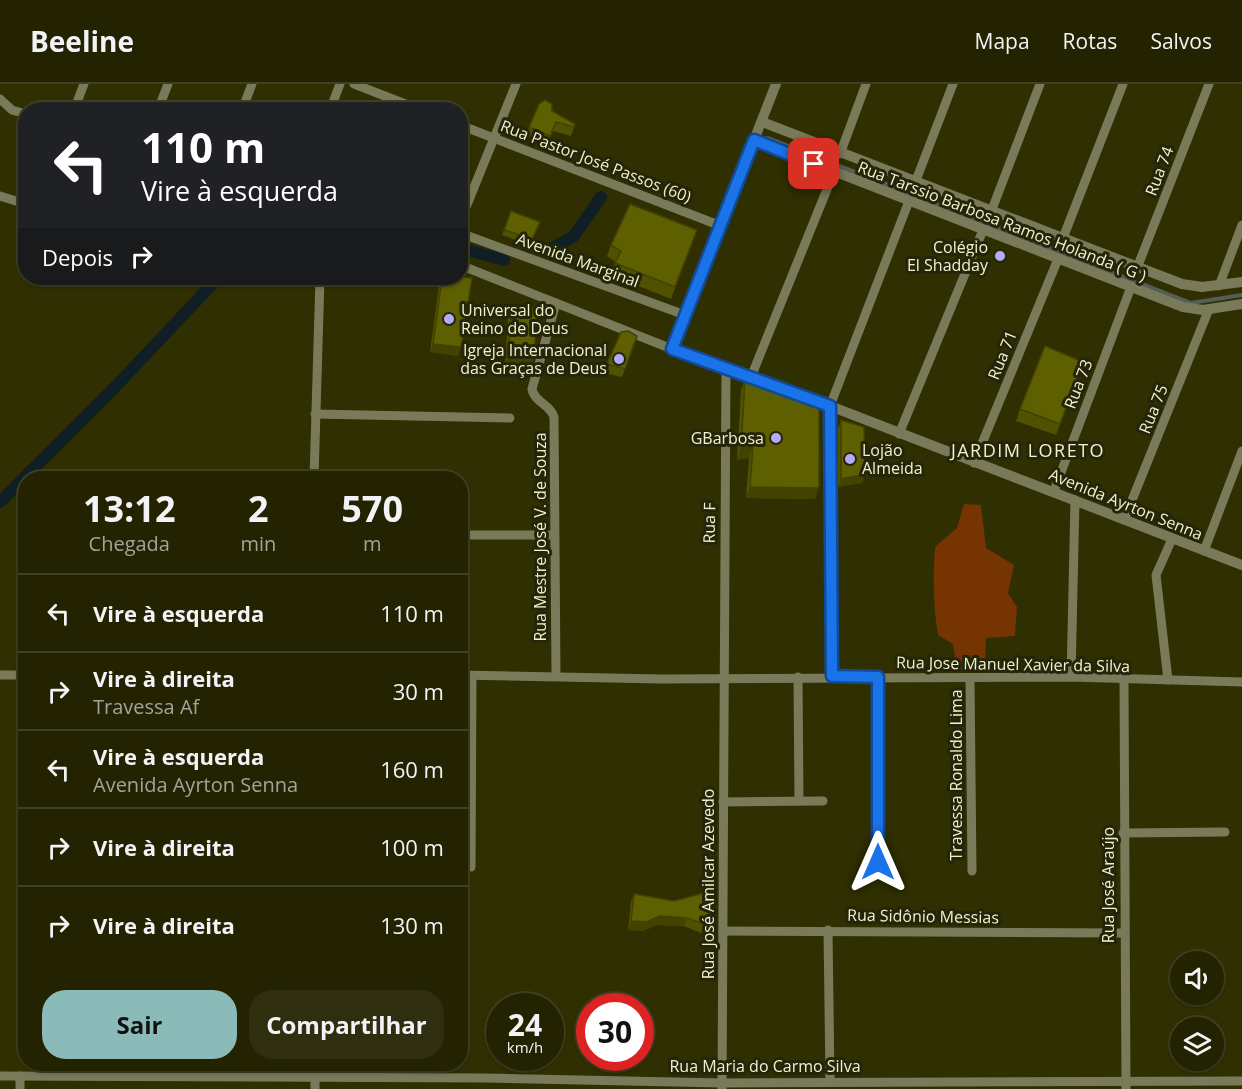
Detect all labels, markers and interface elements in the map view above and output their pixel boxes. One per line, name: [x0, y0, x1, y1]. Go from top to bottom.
text: Beeline: [30, 22, 134, 60]
text: Mapa: [975, 27, 1030, 55]
text: Rotas: [1063, 27, 1117, 55]
text: Salvos: [1150, 27, 1212, 55]
street label: Rua Pastor José Passos (60): [498, 114, 695, 208]
text: 110 m: [141, 118, 265, 175]
icon: left: [42, 126, 120, 204]
pin: [788, 138, 839, 189]
street label: Rua 74: [1140, 143, 1178, 199]
icon: arrive: [797, 147, 830, 180]
street label: Rua Tarssio Barbosa Ramos Holanda ( G ): [855, 156, 1150, 286]
text: Vire à esquerda: [141, 172, 338, 209]
street label: Avenida Marginal: [514, 228, 642, 292]
place label: Colégio El Shadday: [907, 236, 989, 276]
icon: right: [125, 240, 158, 273]
text: Depois: [42, 242, 113, 272]
marker: Colégio El Shadday: [993, 249, 1007, 263]
place label: Universal do Reino de Deus: [461, 299, 568, 339]
marker: Universal do Reino de Deus: [442, 312, 456, 326]
street label: Rua 71: [982, 327, 1022, 383]
place label: Igreja Internacional das Graças de Deus: [460, 339, 607, 379]
marker: Igreja Internacional das Graças de Deus: [612, 352, 626, 366]
street label: Rua 73: [1059, 356, 1097, 412]
street label: Rua 75: [1133, 381, 1173, 437]
place label: GBarbosa: [691, 427, 764, 449]
marker: GBarbosa: [769, 431, 783, 445]
street label: Rua Mestre José V. de Souza: [529, 432, 551, 642]
district label: JARDIM LORETO: [949, 438, 1105, 462]
place label: Lojão Almeida: [862, 439, 923, 479]
marker: Lojão Almeida: [843, 452, 857, 466]
street label: Avenida Ayrton Senna: [1046, 463, 1206, 545]
text: 13:12: [83, 484, 176, 533]
text: 2: [248, 484, 269, 533]
text: 570: [341, 484, 403, 533]
street label: Rua F: [698, 502, 720, 544]
text: Chegada: [89, 530, 170, 557]
text: min: [240, 530, 276, 557]
text: m: [363, 530, 381, 557]
icon: left: [42, 597, 75, 630]
text: Vire à esquerda: [93, 598, 264, 628]
text: 110 m: [380, 598, 444, 628]
street label: Rua Jose Manuel Xavier da Silva: [896, 651, 1130, 677]
text: Vire à direita: [93, 663, 235, 693]
icon: right: [42, 675, 75, 708]
text: 30 m: [393, 676, 444, 706]
street label: Travessa Ronaldo Lima: [945, 689, 967, 861]
text: Travessa Af: [93, 693, 199, 720]
text: Vire à esquerda: [93, 741, 264, 771]
icon: left: [42, 753, 75, 786]
text: 160 m: [380, 754, 444, 784]
text: Avenida Ayrton Senna: [93, 771, 298, 798]
street label: Rua José Amilcar Azevedo: [697, 789, 719, 979]
street label: Rua José Araújo: [1097, 827, 1119, 943]
position arrow: [846, 830, 910, 894]
icon: right: [42, 831, 75, 864]
text: Vire à direita: [93, 832, 235, 862]
text: 100 m: [380, 832, 444, 862]
street label: Rua Sidônio Messias: [847, 904, 999, 928]
icon: right: [42, 909, 75, 942]
text: Vire à direita: [93, 910, 235, 940]
text: 130 m: [380, 910, 444, 940]
map controls: [1170, 951, 1224, 1071]
button: sound: [1170, 951, 1224, 1005]
button: Sair: [42, 990, 237, 1059]
button: Compartilhar: [249, 990, 444, 1059]
speed limit sign: 30: [576, 993, 654, 1071]
text: 24: [508, 1004, 542, 1045]
button: layers: [1170, 1017, 1224, 1071]
text: km/h: [507, 1037, 543, 1057]
street label: Rua Maria do Carmo Silva: [669, 1055, 861, 1077]

